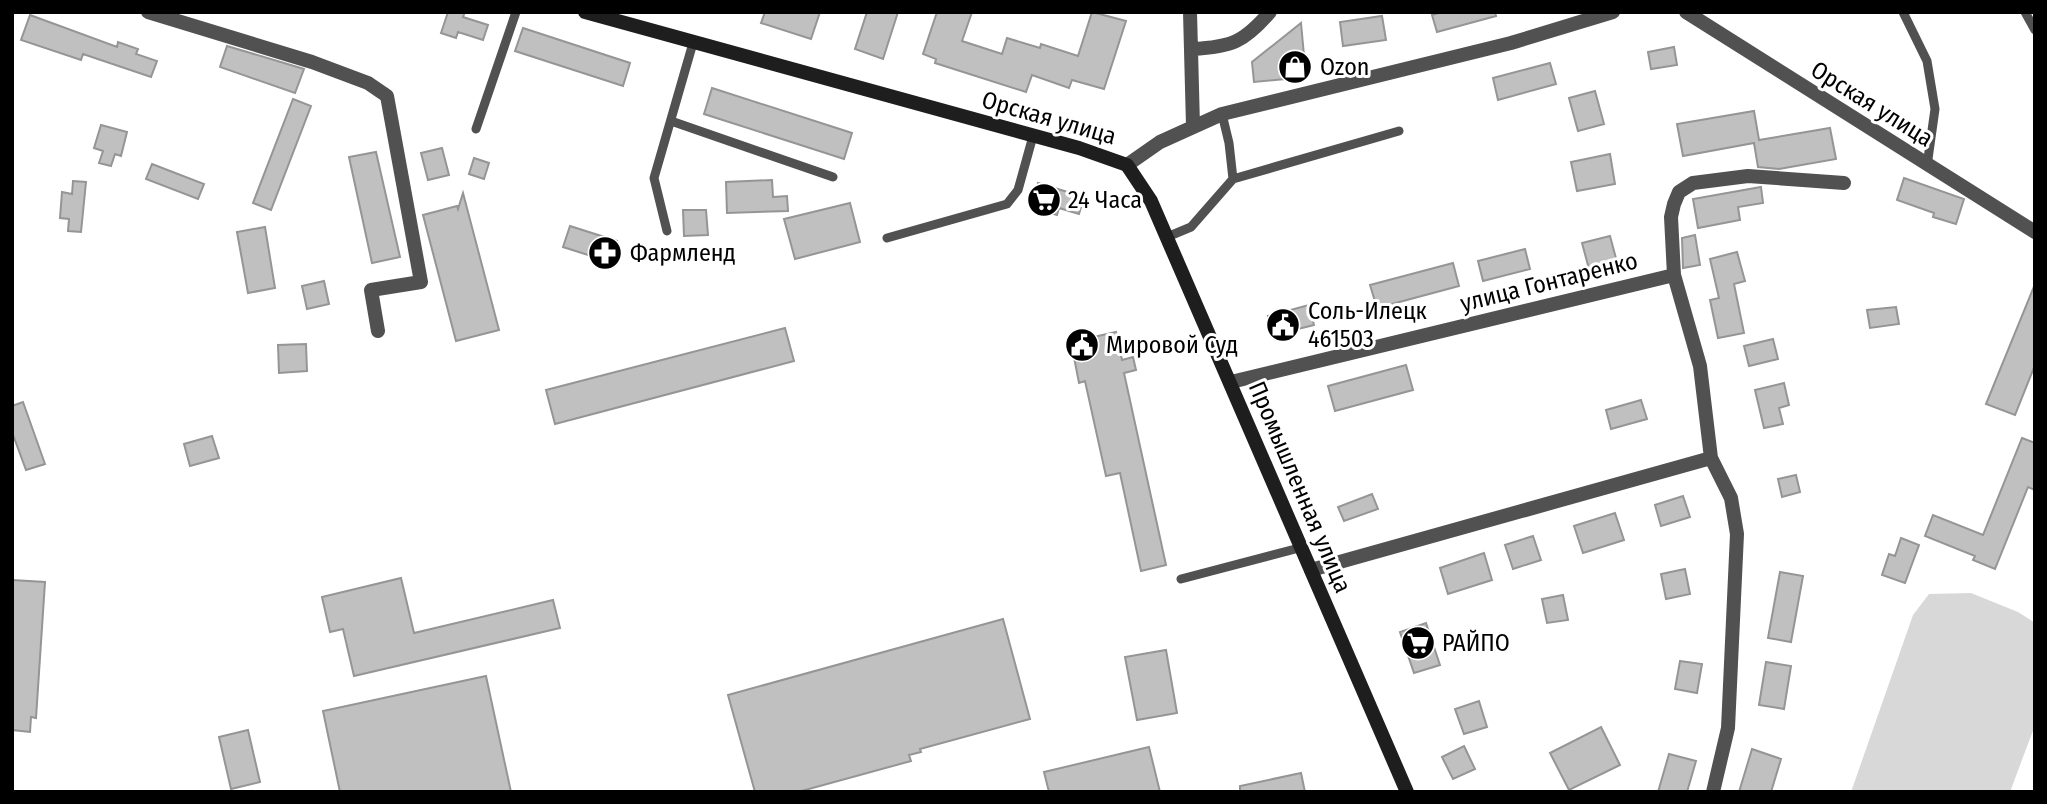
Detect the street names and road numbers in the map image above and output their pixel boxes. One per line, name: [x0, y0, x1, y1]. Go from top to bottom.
street label: Орская улица: [1806, 55, 1938, 153]
street label: Орская улица: [979, 85, 1119, 151]
street label: улица Гонтаренко: [1458, 246, 1640, 318]
street label: Промышленная улица: [1243, 377, 1357, 597]

